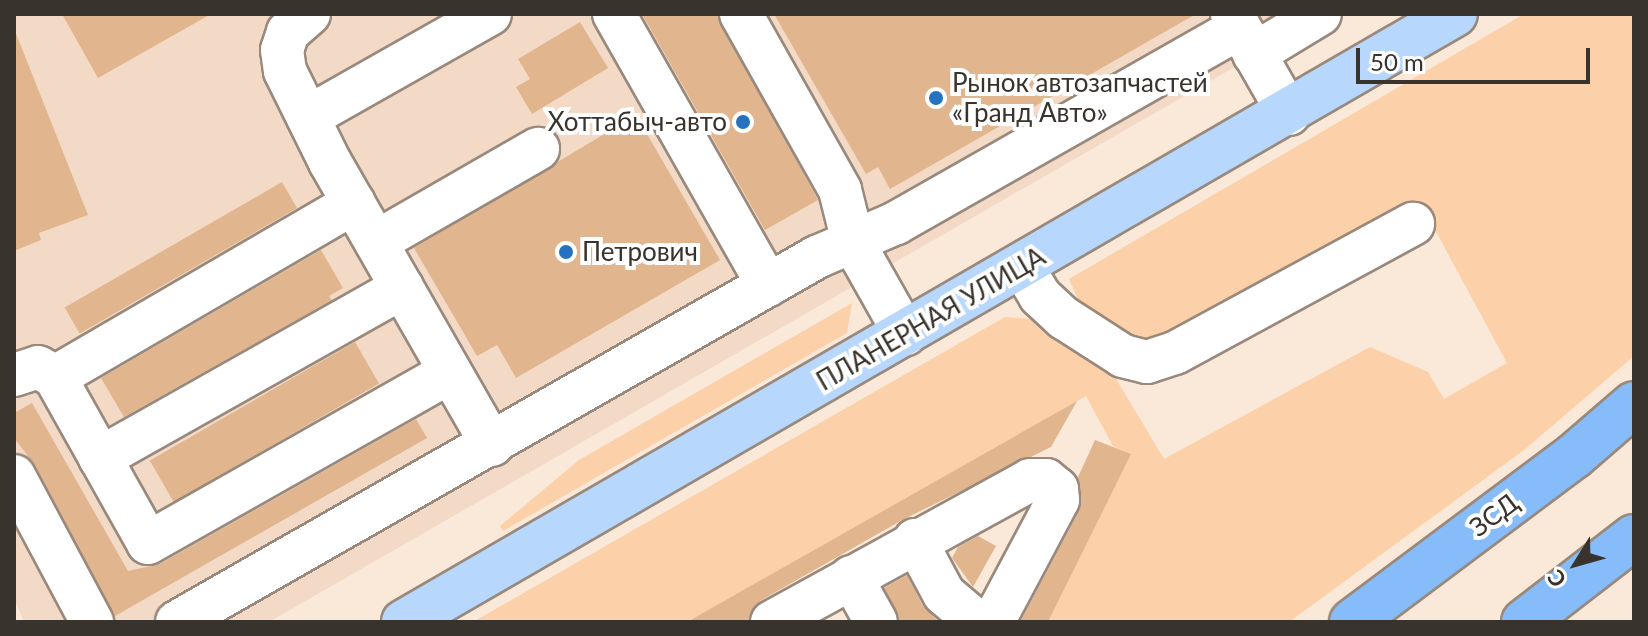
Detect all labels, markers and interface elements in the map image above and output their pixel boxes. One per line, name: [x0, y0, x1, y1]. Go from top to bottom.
scale bar: [1360, 32, 1594, 82]
text: 50 m: [1370, 47, 1424, 76]
place label: Рынок автозапчастей «Гранд Авто»: [952, 67, 1208, 128]
marker: Рынок автозапчастей «Гранд Авто»: [927, 89, 945, 107]
place label: Хоттабыч-авто: [548, 106, 727, 138]
marker: Хоттабыч-авто: [734, 113, 752, 131]
place label: Петрович: [582, 236, 698, 268]
street label: ПЛАНЕРНАЯ УЛИЦА: [811, 241, 1051, 397]
marker: Петрович: [557, 243, 575, 261]
street label: ЗСД: [1464, 487, 1524, 543]
north arrow: [1536, 524, 1616, 604]
text: С: [1541, 565, 1572, 593]

